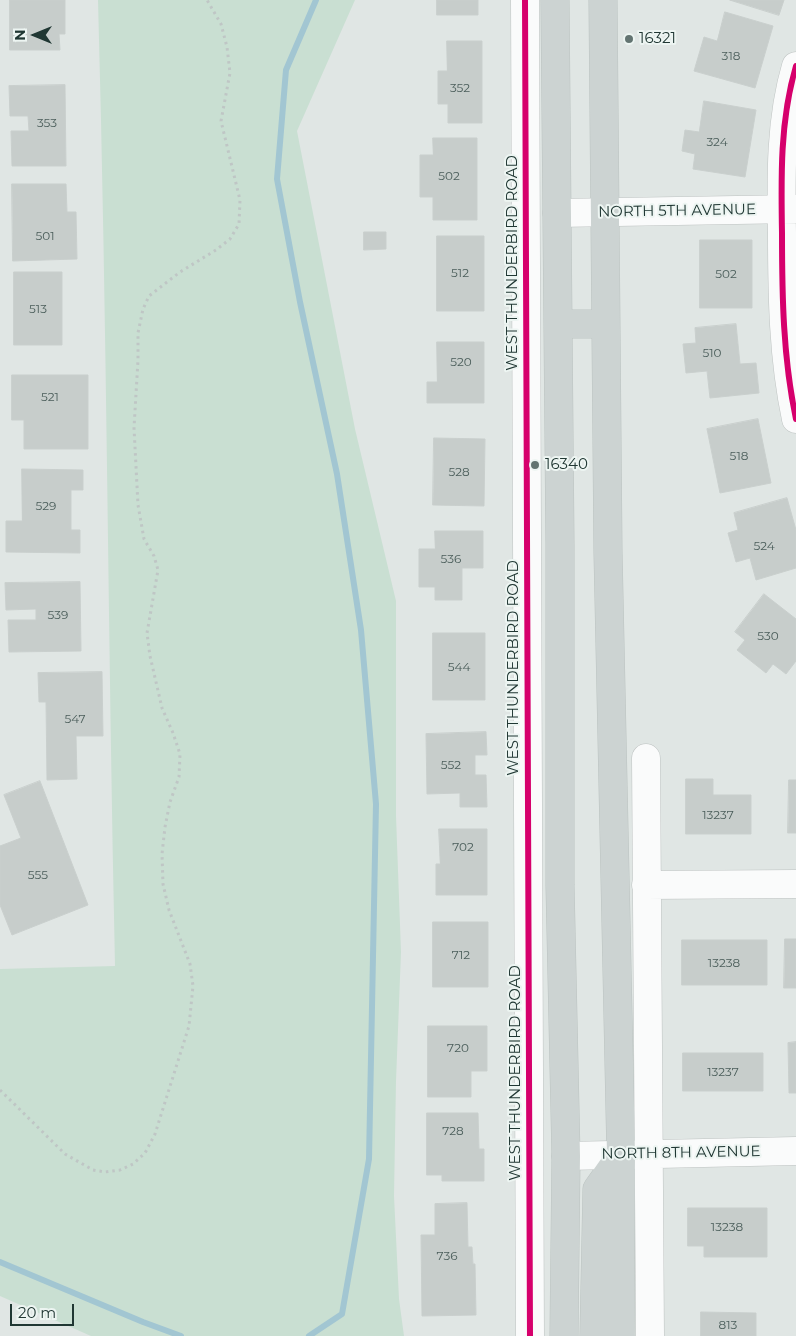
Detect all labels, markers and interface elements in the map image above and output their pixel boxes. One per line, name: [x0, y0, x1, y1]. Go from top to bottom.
north arrow: [10, 10, 60, 60]
text: N: [11, 29, 29, 41]
place label: 16321: [639, 30, 676, 48]
marker: 16321: [623, 33, 635, 45]
house number: 318: [722, 49, 740, 63]
house number: 352: [450, 81, 470, 95]
house number: 353: [37, 116, 57, 130]
house number: 324: [706, 135, 728, 149]
street label: WEST THUNDERBIRD ROAD: [504, 155, 522, 371]
house number: 502: [438, 169, 460, 183]
street label: NORTH 5TH AVENUE: [598, 201, 756, 221]
house number: 501: [35, 229, 55, 243]
house number: 512: [451, 266, 469, 280]
house number: 502: [715, 267, 737, 281]
house number: 513: [29, 302, 47, 316]
house number: 510: [702, 346, 722, 360]
house number: 520: [450, 355, 472, 369]
house number: 521: [41, 390, 59, 404]
house number: 518: [730, 449, 748, 463]
place label: 16340: [545, 456, 588, 474]
marker: 16340: [529, 459, 541, 471]
house number: 528: [448, 465, 470, 479]
house number: 529: [36, 499, 56, 513]
house number: 524: [753, 539, 775, 553]
house number: 536: [441, 552, 461, 566]
street label: WEST THUNDERBIRD ROAD: [505, 560, 523, 776]
house number: 539: [48, 608, 68, 622]
house number: 530: [757, 629, 779, 643]
house number: 544: [448, 660, 470, 674]
house number: 547: [64, 712, 86, 726]
house number: 552: [441, 758, 461, 772]
house number: 13237: [702, 808, 734, 822]
house number: 702: [452, 840, 474, 854]
house number: 555: [28, 868, 48, 882]
house number: 712: [452, 948, 470, 962]
house number: 13238: [708, 956, 740, 970]
street label: WEST THUNDERBIRD ROAD: [507, 965, 525, 1181]
house number: 720: [447, 1041, 469, 1055]
house number: 13237: [707, 1065, 739, 1079]
house number: 728: [442, 1124, 464, 1138]
street label: NORTH 8TH AVENUE: [601, 1143, 761, 1163]
house number: 13238: [711, 1220, 743, 1234]
house number: 736: [436, 1249, 458, 1263]
scale bar: [12, 1294, 76, 1326]
text: 20 m: [18, 1303, 56, 1322]
house number: 813: [719, 1318, 737, 1332]

